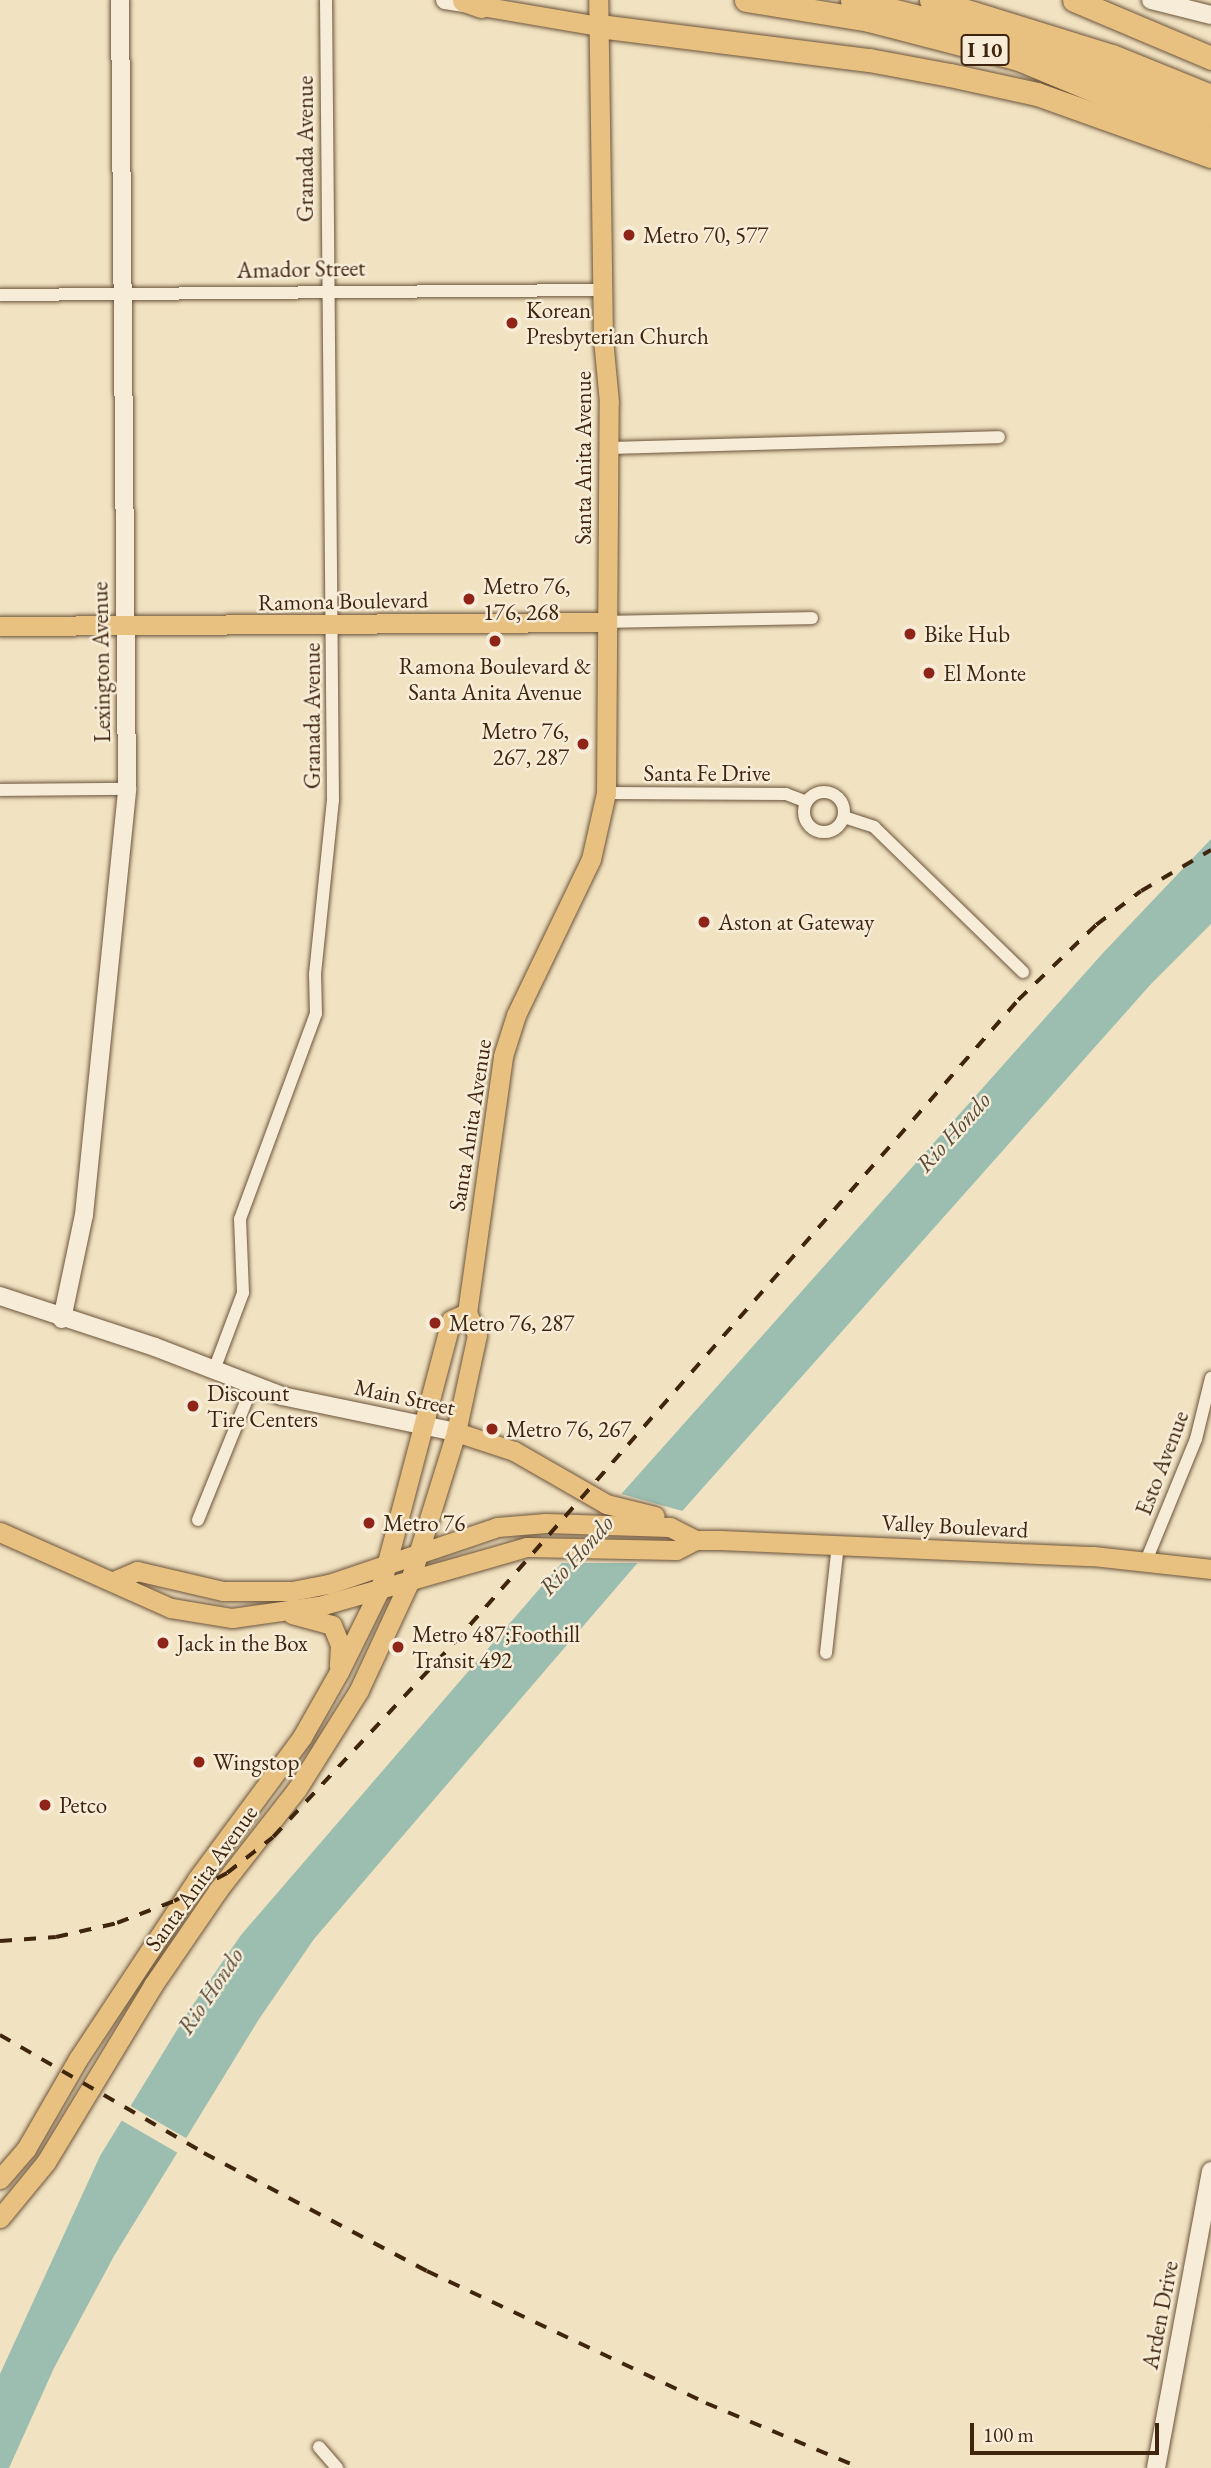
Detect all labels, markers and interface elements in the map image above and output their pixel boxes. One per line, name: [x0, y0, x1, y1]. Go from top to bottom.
road number: I 10: [960, 32, 1010, 68]
street label: Granada Avenue: [291, 76, 319, 222]
place label: Metro 70, 577: [643, 221, 768, 249]
marker: Metro 70, 577: [621, 227, 637, 243]
street label: Amador Street: [236, 254, 366, 284]
place label: Korean Presbyterian Church: [526, 296, 709, 350]
marker: Korean Presbyterian Church: [504, 315, 520, 331]
street label: Santa Anita Avenue: [569, 371, 597, 545]
place label: Metro 76, 176, 268: [483, 572, 570, 626]
street label: Lexington Avenue: [86, 581, 116, 743]
street label: Ramona Boulevard: [258, 586, 428, 616]
marker: Metro 76, 176, 268: [461, 591, 477, 607]
place label: Bike Hub: [924, 620, 1010, 648]
marker: Bike Hub: [902, 626, 918, 642]
marker: Ramona Boulevard & Santa Anita Avenue: [487, 633, 503, 649]
street label: Granada Avenue: [298, 643, 326, 789]
place label: Ramona Boulevard & Santa Anita Avenue: [399, 652, 591, 706]
place label: El Monte: [943, 659, 1026, 687]
marker: El Monte: [921, 665, 937, 681]
place label: Metro 76, 267, 287: [482, 717, 569, 771]
marker: Metro 76, 267, 287: [575, 736, 591, 752]
street label: Santa Fe Drive: [644, 759, 770, 787]
place label: Aston at Gateway: [718, 908, 874, 936]
marker: Aston at Gateway: [696, 914, 712, 930]
street label: Santa Anita Avenue: [443, 1037, 497, 1213]
water label: Rio Hondo: [909, 1086, 997, 1178]
place label: Metro 76, 287: [449, 1309, 574, 1337]
marker: Metro 76, 287: [427, 1315, 443, 1331]
street label: Main Street: [352, 1373, 458, 1421]
place label: Discount Tire Centers: [207, 1379, 318, 1433]
marker: Discount Tire Centers: [185, 1398, 201, 1414]
street label: Esto Avenue: [1129, 1407, 1195, 1519]
place label: Metro 76, 267: [506, 1415, 631, 1443]
marker: Metro 76, 267: [484, 1421, 500, 1437]
street label: Valley Boulevard: [881, 1508, 1029, 1544]
place label: Metro 76: [383, 1509, 465, 1537]
water label: Rio Hondo: [532, 1509, 620, 1601]
marker: Metro 76: [361, 1515, 377, 1531]
place label: Metro 487;Foothill Transit 492: [412, 1620, 580, 1674]
place label: Jack in the Box: [177, 1629, 308, 1657]
marker: Jack in the Box: [155, 1635, 171, 1651]
marker: Metro 487;Foothill Transit 492: [390, 1639, 406, 1655]
place label: Wingstop: [213, 1748, 299, 1776]
marker: Wingstop: [191, 1754, 207, 1770]
place label: Petco: [59, 1791, 107, 1819]
marker: Petco: [37, 1797, 53, 1813]
street label: Santa Anita Avenue: [139, 1800, 263, 1956]
water label: Rio Hondo: [171, 1942, 249, 2040]
street label: Arden Drive: [1136, 2258, 1184, 2372]
scale bar: [973, 2408, 1162, 2452]
text: 100 m: [983, 2421, 1034, 2448]

